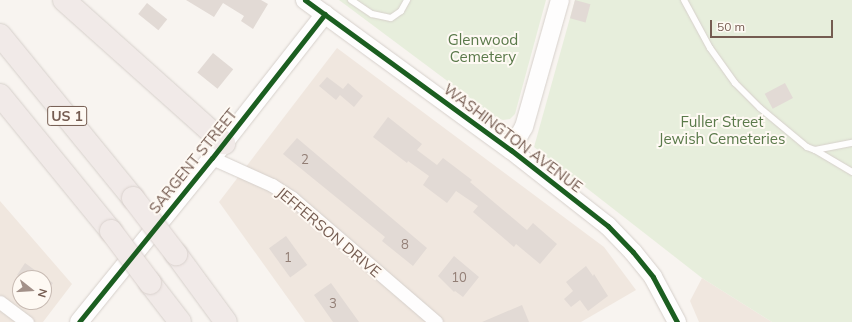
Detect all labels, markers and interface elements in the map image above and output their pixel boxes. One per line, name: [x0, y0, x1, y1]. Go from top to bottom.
scale bar: [712, 12, 835, 38]
text: 50 m: [717, 19, 745, 34]
park label: Glenwood Cemetery: [448, 30, 518, 65]
street label: WASHINGTON AVENUE: [440, 80, 586, 196]
road number: US 1: [47, 104, 87, 128]
street label: SARGENT STREET: [145, 105, 241, 217]
park label: Fuller Street Jewish Cemeteries: [659, 112, 785, 147]
house number: 2: [301, 151, 309, 167]
street label: JEFFERSON DRIVE: [273, 183, 385, 281]
house number: 8: [401, 236, 409, 252]
house number: 1: [284, 249, 292, 265]
house number: 10: [451, 269, 467, 285]
north arrow: [12, 270, 52, 310]
text: N: [35, 287, 50, 299]
house number: 3: [329, 295, 337, 311]

